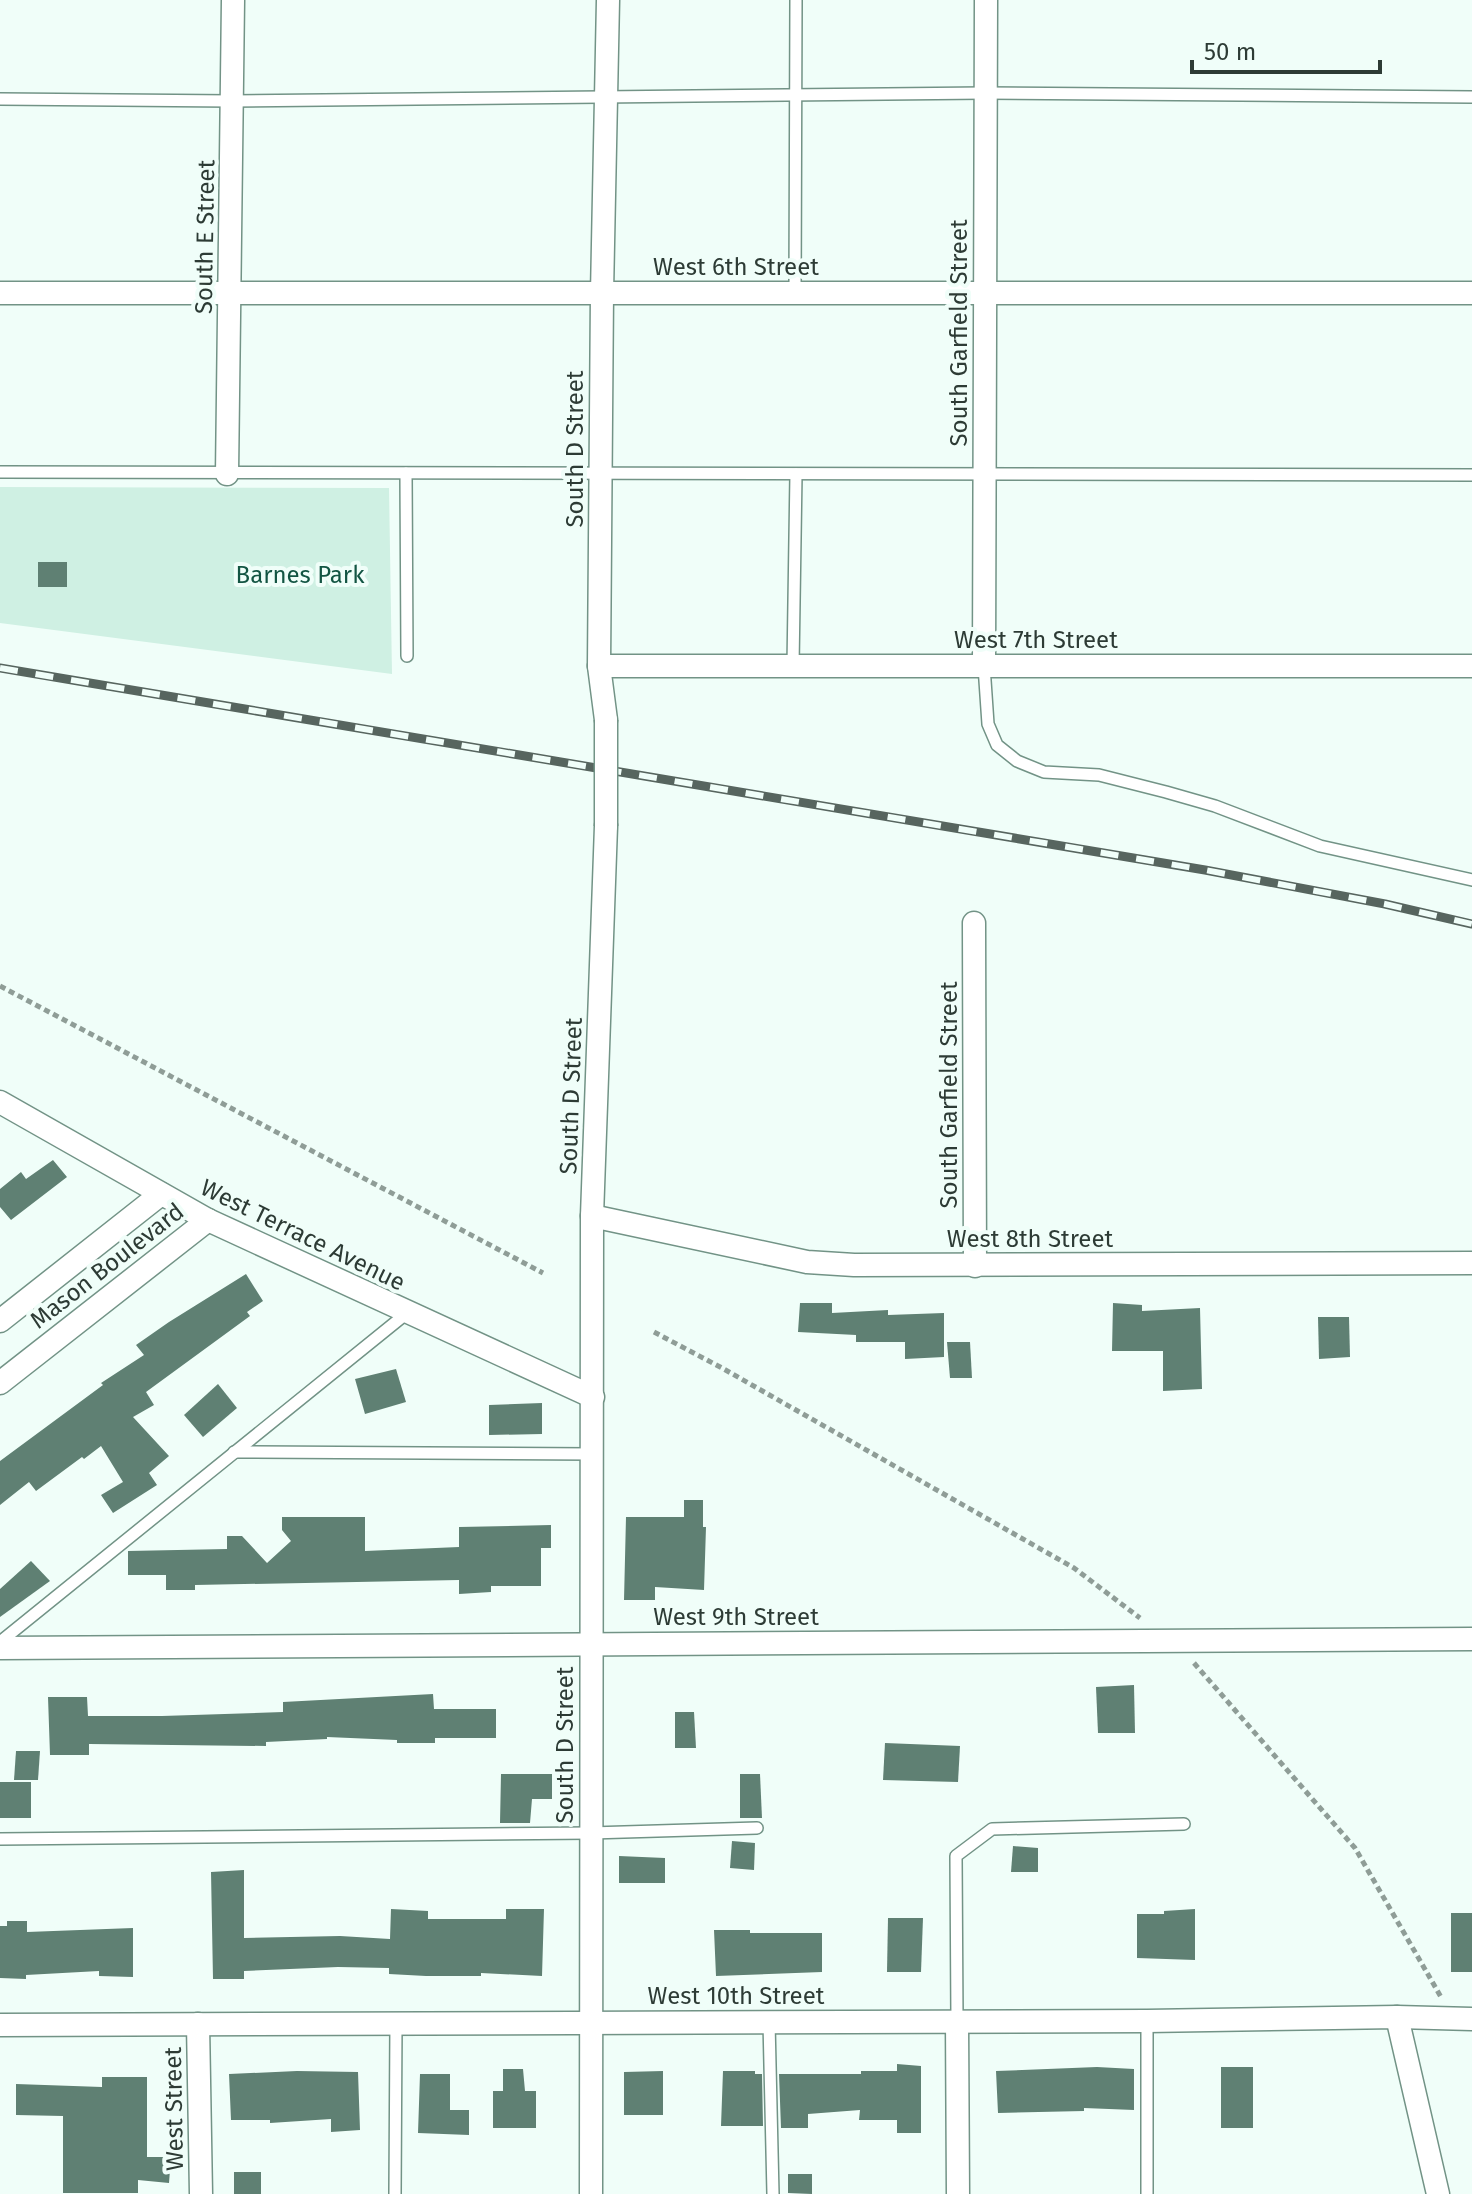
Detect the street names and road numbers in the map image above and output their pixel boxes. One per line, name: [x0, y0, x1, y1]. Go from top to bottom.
street label: South E Street: [190, 159, 220, 314]
street label: South Garfield Street: [945, 219, 973, 447]
street label: West 6th Street: [653, 253, 819, 281]
street label: South D Street: [561, 370, 589, 528]
street label: West 7th Street: [954, 626, 1118, 654]
street label: South Garfield Street: [935, 981, 963, 1209]
street label: South D Street: [554, 1017, 588, 1175]
street label: West Terrace Avenue: [196, 1173, 410, 1297]
street label: Mason Boulevard: [25, 1197, 189, 1335]
street label: West 8th Street: [947, 1225, 1113, 1253]
street label: West 9th Street: [653, 1603, 819, 1631]
street label: South D Street: [551, 1666, 579, 1824]
street label: West 10th Street: [648, 1982, 825, 2010]
street label: West Street: [159, 2046, 189, 2171]

